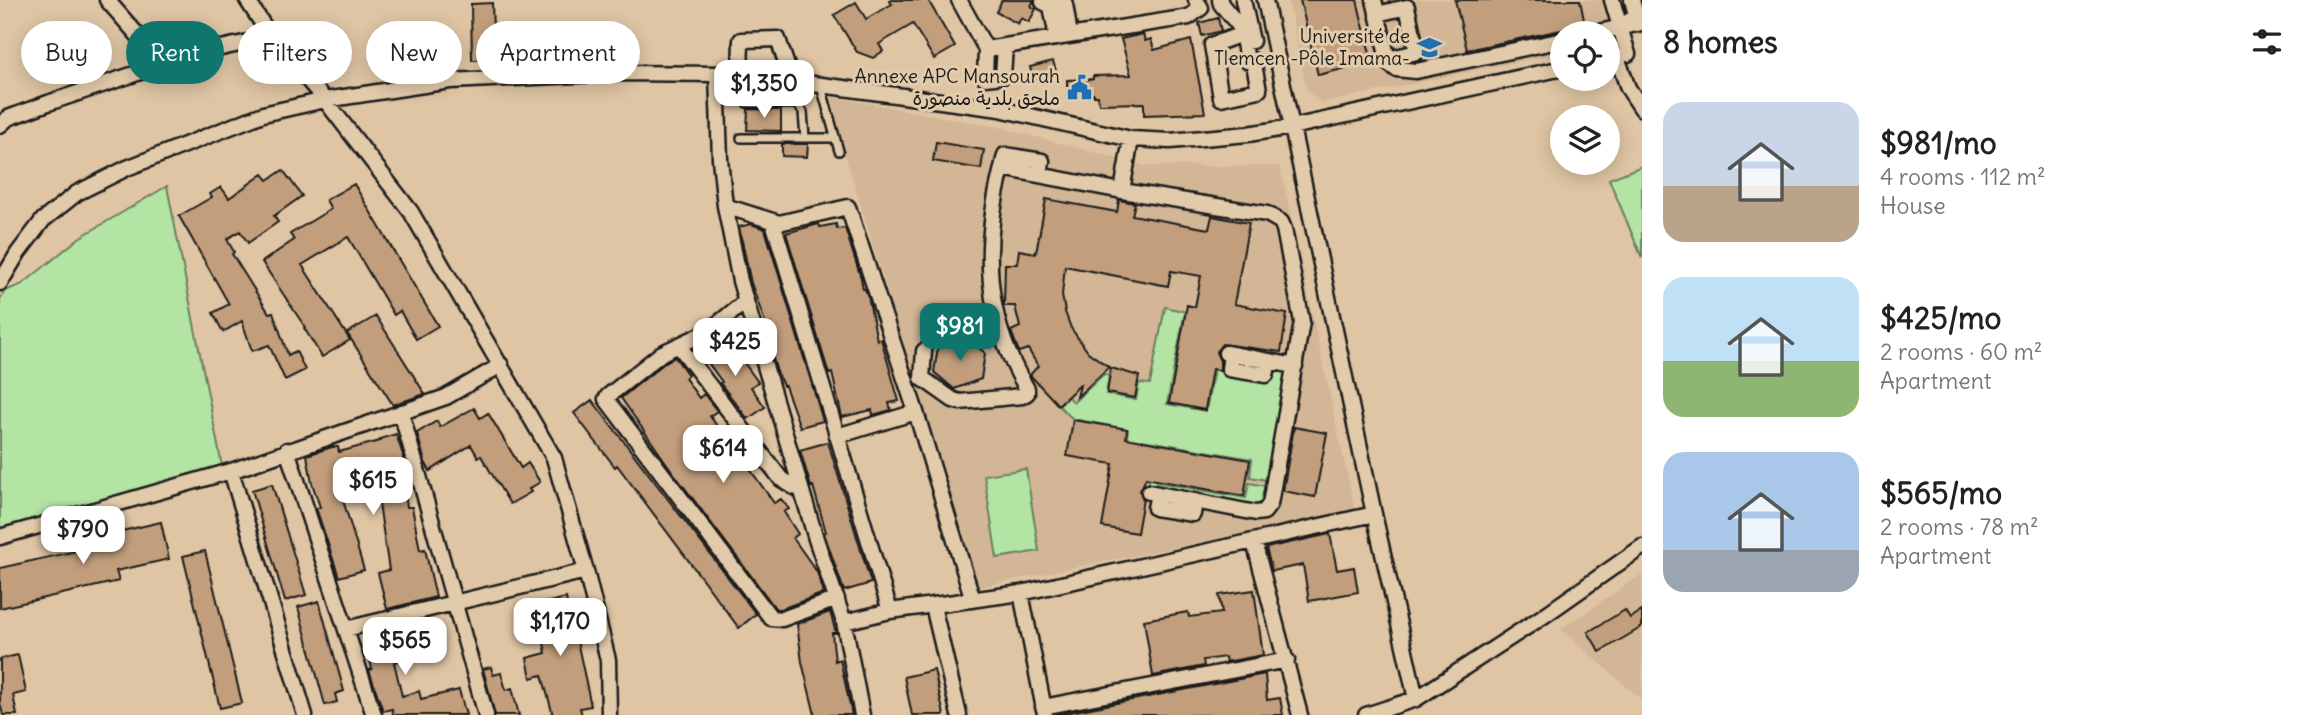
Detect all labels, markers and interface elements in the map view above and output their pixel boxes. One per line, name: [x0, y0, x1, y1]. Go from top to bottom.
chip: Buy: [21, 21, 112, 84]
chip: Rent: [126, 21, 224, 84]
chip: Filters: [238, 21, 352, 84]
chip: New: [366, 21, 462, 84]
chip: Apartment: [476, 21, 640, 84]
map controls: [1550, 21, 1620, 175]
button: locate: [1550, 21, 1620, 91]
text: 8 homes: [1663, 23, 1778, 61]
icon: filters: [2248, 23, 2286, 61]
place label: Université de Tlemcen -Pôle Imama-: [1214, 24, 1410, 70]
school or university icon: Université de Tlemcen -Pôle Imama-: [1416, 33, 1444, 61]
pin: $1,350: [707, 60, 821, 120]
place label: Annexe APC Mansourah ملحق بلدية منصورة: [854, 64, 1060, 110]
text: $1,350: [730, 68, 798, 97]
public building icon: Annexe APC Mansourah ملحق بلدية منصورة: [1066, 73, 1094, 101]
button: layers: [1550, 105, 1620, 175]
text: $981/mo: [1880, 124, 1997, 162]
icon: home: [1719, 130, 1803, 214]
text: 4 rooms · 112 m²: [1880, 162, 2046, 191]
text: House: [1880, 191, 1946, 220]
text: $425/mo: [1880, 299, 2001, 337]
pin: $981: [919, 304, 1001, 363]
icon: home: [1719, 305, 1803, 389]
text: $981: [936, 311, 984, 340]
pin: $425: [694, 318, 776, 378]
text: $425: [709, 326, 761, 355]
text: 2 rooms · 60 m²: [1880, 337, 2042, 366]
text: Apartment: [1880, 366, 1992, 395]
pin: $614: [682, 426, 764, 485]
text: $614: [699, 433, 747, 462]
pin: $615: [332, 458, 414, 517]
text: $615: [349, 465, 397, 494]
text: $565/mo: [1880, 474, 2002, 512]
icon: home: [1719, 480, 1803, 564]
pin: $790: [42, 506, 124, 566]
text: 2 rooms · 78 m²: [1880, 512, 2039, 541]
text: $790: [57, 514, 109, 543]
text: Apartment: [1880, 541, 1992, 570]
pin: $1,170: [503, 598, 617, 658]
text: $1,170: [530, 606, 590, 635]
pin: $565: [364, 618, 446, 677]
text: $565: [379, 625, 431, 654]

